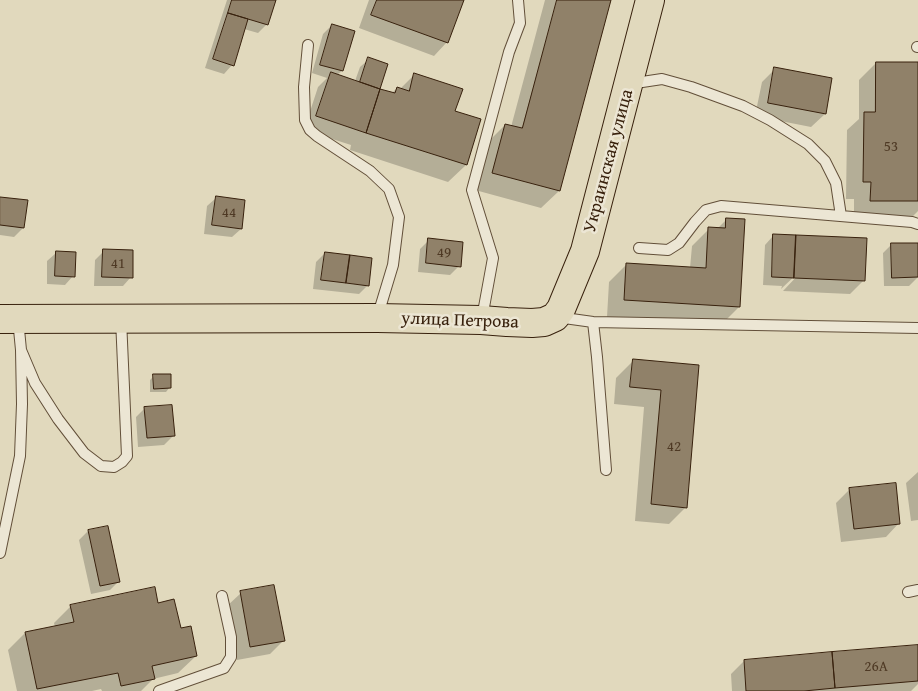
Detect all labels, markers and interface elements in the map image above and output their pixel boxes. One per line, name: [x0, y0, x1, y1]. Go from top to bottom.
street label: Украинская улица: [579, 87, 639, 235]
house number: 53: [884, 138, 898, 156]
house number: 44: [222, 204, 236, 222]
house number: 49: [437, 244, 451, 262]
house number: 41: [111, 255, 125, 273]
street label: улица Петрова: [401, 308, 519, 334]
house number: 42: [667, 438, 681, 456]
house number: 26А: [864, 658, 888, 676]

